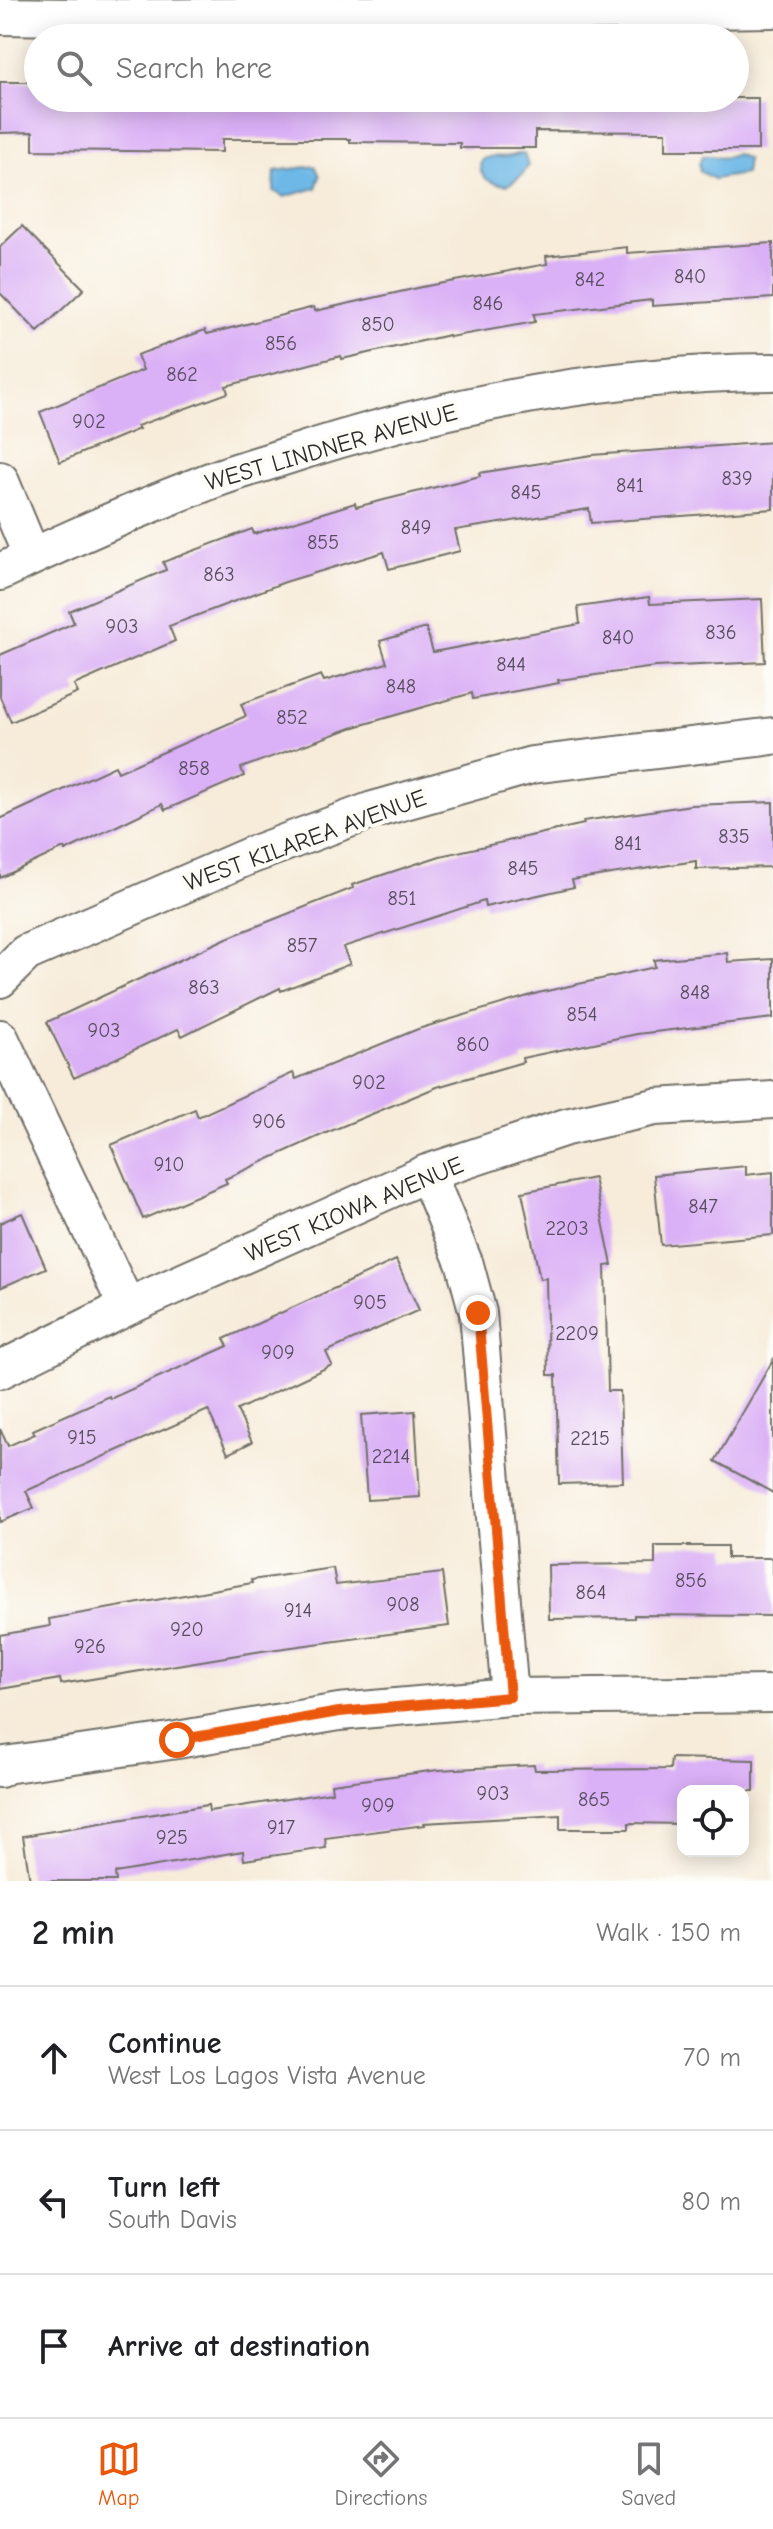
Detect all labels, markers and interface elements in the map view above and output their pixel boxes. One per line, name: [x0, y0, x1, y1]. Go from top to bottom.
search box: [24, 24, 749, 112]
icon: search: [52, 46, 96, 90]
text: Search here: [116, 51, 272, 86]
house number: 840: [674, 265, 706, 288]
house number: 842: [575, 268, 605, 291]
house number: 846: [473, 292, 503, 315]
house number: 850: [361, 313, 395, 336]
house number: 856: [265, 332, 297, 355]
house number: 862: [166, 363, 198, 386]
street label: WEST LINDNER AVENUE: [202, 398, 460, 496]
house number: 902: [72, 410, 106, 433]
house number: 839: [721, 467, 753, 490]
house number: 841: [616, 474, 644, 497]
house number: 845: [511, 481, 541, 504]
house number: 849: [401, 516, 431, 539]
house number: 855: [307, 531, 339, 554]
house number: 863: [203, 563, 235, 586]
house number: 903: [106, 615, 138, 638]
house number: 836: [705, 621, 737, 644]
house number: 840: [602, 626, 634, 649]
house number: 844: [496, 653, 526, 676]
house number: 848: [386, 675, 416, 698]
house number: 852: [276, 706, 308, 729]
house number: 858: [178, 757, 210, 780]
street label: WEST KILAREA AVENUE: [180, 783, 430, 897]
house number: 835: [718, 825, 750, 848]
house number: 841: [614, 832, 642, 855]
house number: 845: [508, 857, 538, 880]
house number: 851: [387, 887, 417, 910]
house number: 857: [287, 934, 318, 957]
house number: 863: [188, 976, 220, 999]
house number: 848: [680, 981, 710, 1004]
house number: 854: [567, 1003, 597, 1026]
house number: 903: [88, 1019, 120, 1042]
house number: 860: [456, 1033, 490, 1056]
house number: 902: [352, 1071, 386, 1094]
house number: 906: [252, 1110, 286, 1133]
street label: WEST KIOWA AVENUE: [240, 1150, 468, 1268]
house number: 910: [154, 1153, 184, 1176]
house number: 847: [688, 1195, 718, 1218]
house number: 2203: [545, 1217, 589, 1240]
house number: 905: [353, 1291, 387, 1314]
route end: [460, 1295, 496, 1331]
house number: 2209: [555, 1322, 599, 1345]
house number: 909: [261, 1341, 295, 1364]
house number: 915: [67, 1426, 97, 1449]
house number: 2215: [570, 1427, 610, 1450]
house number: 2214: [372, 1445, 410, 1468]
house number: 856: [675, 1569, 707, 1592]
house number: 864: [576, 1581, 606, 1604]
house number: 908: [386, 1593, 420, 1616]
house number: 914: [284, 1599, 312, 1622]
house number: 920: [170, 1618, 204, 1641]
house number: 926: [74, 1635, 106, 1658]
route start: [159, 1722, 195, 1758]
house number: 903: [477, 1782, 509, 1805]
map controls: [677, 1785, 749, 1857]
button: locate: [677, 1785, 749, 1857]
house number: 865: [578, 1788, 610, 1811]
house number: 909: [361, 1794, 395, 1817]
house number: 917: [267, 1816, 296, 1839]
house number: 925: [156, 1826, 188, 1849]
text: 2 min: [32, 1913, 115, 1953]
text: Walk · 150 m: [596, 1918, 741, 1948]
text: Continue: [108, 2026, 222, 2061]
icon: ahead: [32, 2036, 76, 2080]
text: 70 m: [683, 2043, 741, 2073]
text: West Los Lagos Vista Avenue: [108, 2061, 426, 2091]
text: Turn left: [108, 2170, 220, 2205]
icon: left: [32, 2180, 76, 2224]
text: 80 m: [682, 2187, 741, 2217]
text: South Davis: [108, 2205, 237, 2235]
icon: arrive: [32, 2324, 76, 2368]
text: Arrive at destination: [108, 2329, 370, 2364]
tab: Map: [97, 2437, 141, 2511]
tab: Directions: [335, 2437, 428, 2511]
tab: Saved: [621, 2437, 676, 2511]

